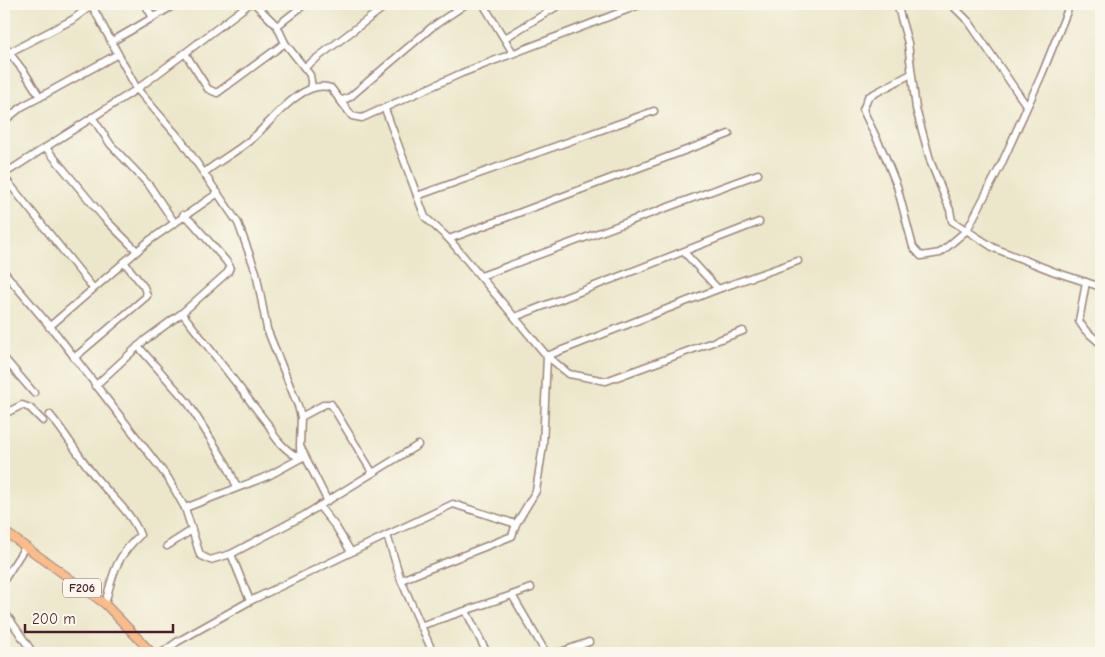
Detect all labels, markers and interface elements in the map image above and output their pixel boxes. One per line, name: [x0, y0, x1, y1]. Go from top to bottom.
road number: F206: [63, 578, 101, 598]
scale bar: [25, 602, 172, 634]
text: 200 m: [32, 610, 76, 628]

